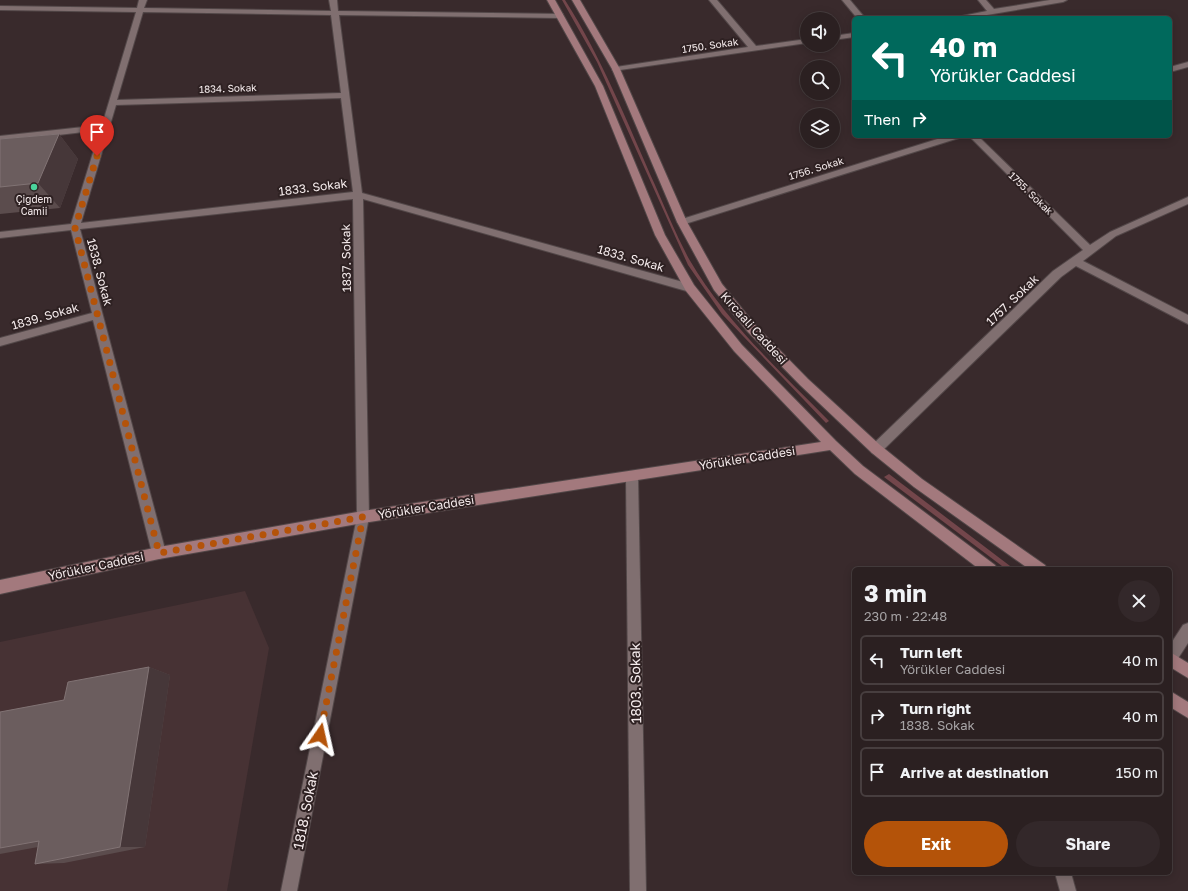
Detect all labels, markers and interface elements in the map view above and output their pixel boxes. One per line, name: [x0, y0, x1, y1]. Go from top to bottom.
map controls: [800, 12, 840, 148]
button: sound: [800, 12, 840, 52]
text: 40 m: [930, 30, 997, 63]
icon: left: [864, 32, 916, 84]
street label: 1750. Sokak: [681, 35, 739, 55]
button: search: [800, 60, 840, 100]
text: Yörükler Caddesi: [930, 64, 1076, 86]
street label: 1834. Sokak: [199, 81, 257, 95]
button: layers: [800, 108, 840, 148]
icon: right: [908, 108, 930, 130]
text: Then: [864, 110, 900, 128]
pin: [80, 115, 114, 156]
icon: arrive: [86, 121, 108, 143]
street label: 1756. Sokak: [787, 154, 845, 182]
street label: 1755. Sokak: [1007, 169, 1056, 217]
street label: 1833. Sokak: [278, 175, 348, 199]
marker: Çiğdem Camii: [29, 182, 39, 192]
place label: Çiğdem Camii: [16, 193, 52, 217]
street label: 1837. Sokak: [338, 224, 354, 292]
street label: 1838. Sokak: [84, 237, 116, 308]
street label: 1833. Sokak: [596, 241, 666, 275]
street label: 1757. Sokak: [983, 271, 1042, 329]
street label: Kırcaali Caddesi: [717, 289, 791, 367]
street label: 1839. Sokak: [10, 299, 80, 333]
street label: Yörükler Caddesi: [698, 443, 796, 473]
street label: Yörükler Caddesi: [377, 492, 475, 522]
street label: Yörükler Caddesi: [47, 549, 145, 583]
text: 3 min: [864, 578, 927, 607]
button: close: [1118, 580, 1160, 622]
text: 230 m · 22:48: [864, 608, 947, 624]
street label: 1803. Sokak: [626, 642, 644, 724]
text: Turn left: [900, 643, 962, 661]
icon: left: [866, 649, 888, 671]
text: 40 m: [1123, 651, 1158, 669]
text: Yörükler Caddesi: [900, 661, 1005, 677]
text: Turn right: [900, 699, 971, 717]
icon: right: [866, 705, 888, 727]
text: 40 m: [1123, 707, 1158, 725]
position arrow: [299, 714, 341, 756]
text: 1838. Sokak: [900, 717, 975, 733]
icon: arrive: [866, 761, 888, 783]
text: Arrive at destination: [900, 763, 1049, 781]
text: 150 m: [1116, 763, 1158, 781]
street label: 1818. Sokak: [289, 769, 321, 851]
button: Exit: [864, 821, 1008, 867]
button: Share: [1016, 821, 1160, 867]

